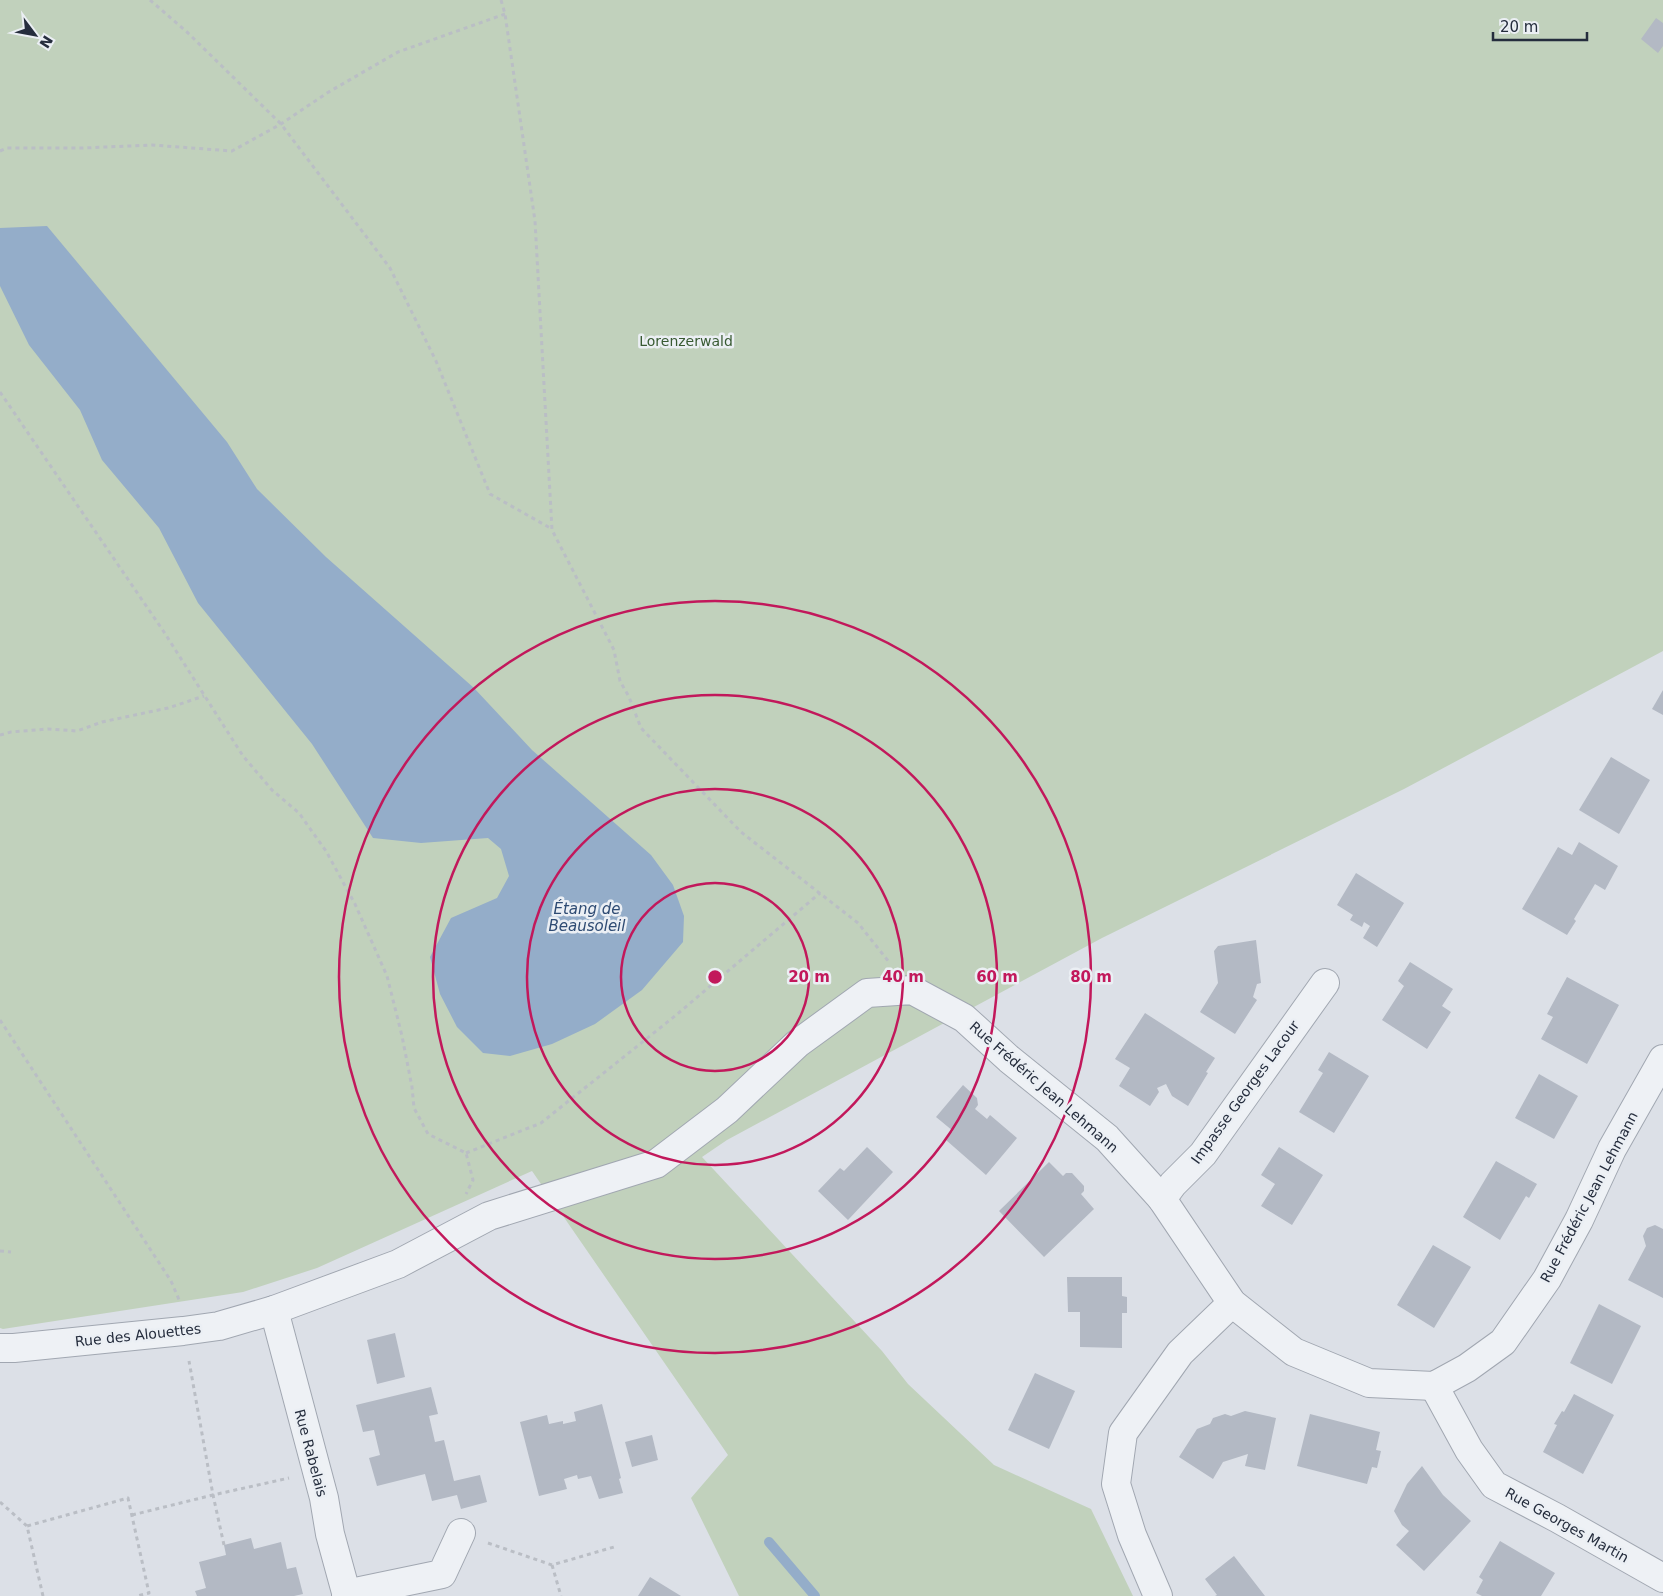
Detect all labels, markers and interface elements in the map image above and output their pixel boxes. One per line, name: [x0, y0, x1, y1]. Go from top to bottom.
north arrow: [10, 10, 60, 60]
scale bar: [1493, 10, 1587, 42]
text: 20 m: [1500, 18, 1538, 36]
text: N: [36, 33, 56, 51]
park label: Lorenzerwald: [639, 333, 733, 349]
water label: Étang de Beausoleil: [549, 899, 626, 935]
centre of rings: [706, 968, 724, 986]
text: 20 m: [788, 968, 830, 986]
text: 40 m: [882, 968, 924, 986]
text: 60 m: [976, 968, 1018, 986]
text: 80 m: [1070, 968, 1112, 986]
street label: Impasse Georges Lacour: [1188, 1017, 1302, 1167]
street label: Rue Frédéric Jean Lehmann: [967, 1018, 1121, 1156]
street label: Rue Frédéric Jean Lehmann: [1537, 1109, 1641, 1285]
street label: Rue des Alouettes: [74, 1320, 202, 1350]
street label: Rue Rabelais: [292, 1407, 330, 1499]
street label: Rue Georges Martin: [1503, 1484, 1631, 1566]

